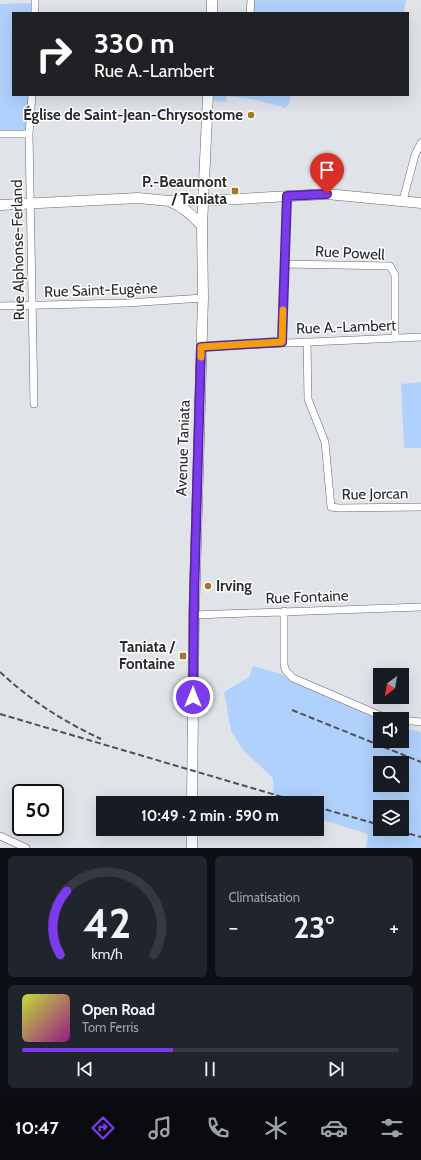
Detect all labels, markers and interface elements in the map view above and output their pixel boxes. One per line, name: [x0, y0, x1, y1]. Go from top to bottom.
text: 330 m: [94, 26, 175, 60]
icon: right: [28, 28, 80, 80]
text: Rue A.-Lambert: [94, 60, 214, 82]
place label: Église de Saint-Jean-Chrysostome: [23, 105, 243, 124]
marker: Église de Saint-Jean-Chrysostome: [246, 110, 256, 120]
pin: [310, 153, 344, 194]
icon: arrive: [316, 159, 338, 181]
place label: P.-Beaumont / Taniata: [142, 173, 228, 208]
street label: Rue Alphonse-Ferland: [8, 179, 28, 321]
marker: P.-Beaumont / Taniata: [230, 186, 240, 196]
street label: Rue Powell: [315, 242, 386, 264]
street label: Rue Saint-Eugène: [44, 279, 158, 301]
street label: Rue A.-Lambert: [296, 316, 396, 338]
street label: Avenue Taniata: [172, 399, 194, 496]
street label: Rue Jorcan: [342, 484, 408, 504]
place label: Irving: [216, 577, 252, 595]
marker: Irving: [203, 581, 213, 591]
street label: Rue Fontaine: [265, 587, 349, 607]
place label: Taniata / Fontaine: [119, 638, 176, 673]
marker: Taniata / Fontaine: [178, 651, 188, 661]
north arrow: [373, 668, 409, 704]
map controls: [373, 668, 409, 836]
position arrow: [172, 676, 214, 718]
button: sound: [373, 712, 409, 748]
button: search: [373, 756, 409, 792]
speed limit sign: 50: [12, 784, 64, 836]
button: layers: [373, 800, 409, 836]
text: 10:49 · 2 min · 590 m: [141, 807, 279, 825]
text: Climatisation: [229, 889, 300, 905]
text: 42: [83, 897, 131, 947]
text: 23°: [293, 909, 334, 946]
text: −: [229, 914, 238, 941]
text: +: [389, 914, 399, 941]
text: km/h: [92, 944, 123, 962]
text: Open Road: [82, 1001, 155, 1019]
text: Tom Ferris: [82, 1019, 139, 1035]
icon: previous: [74, 1058, 96, 1080]
icon: pause: [199, 1058, 221, 1080]
icon: next: [325, 1058, 347, 1080]
icon: directions: [89, 1114, 117, 1142]
icon: music: [146, 1114, 174, 1142]
icon: phone: [204, 1114, 232, 1142]
icon: climate: [262, 1114, 290, 1142]
icon: car: [320, 1114, 348, 1142]
icon: filters: [378, 1114, 406, 1142]
text: 10:47: [15, 1117, 59, 1139]

